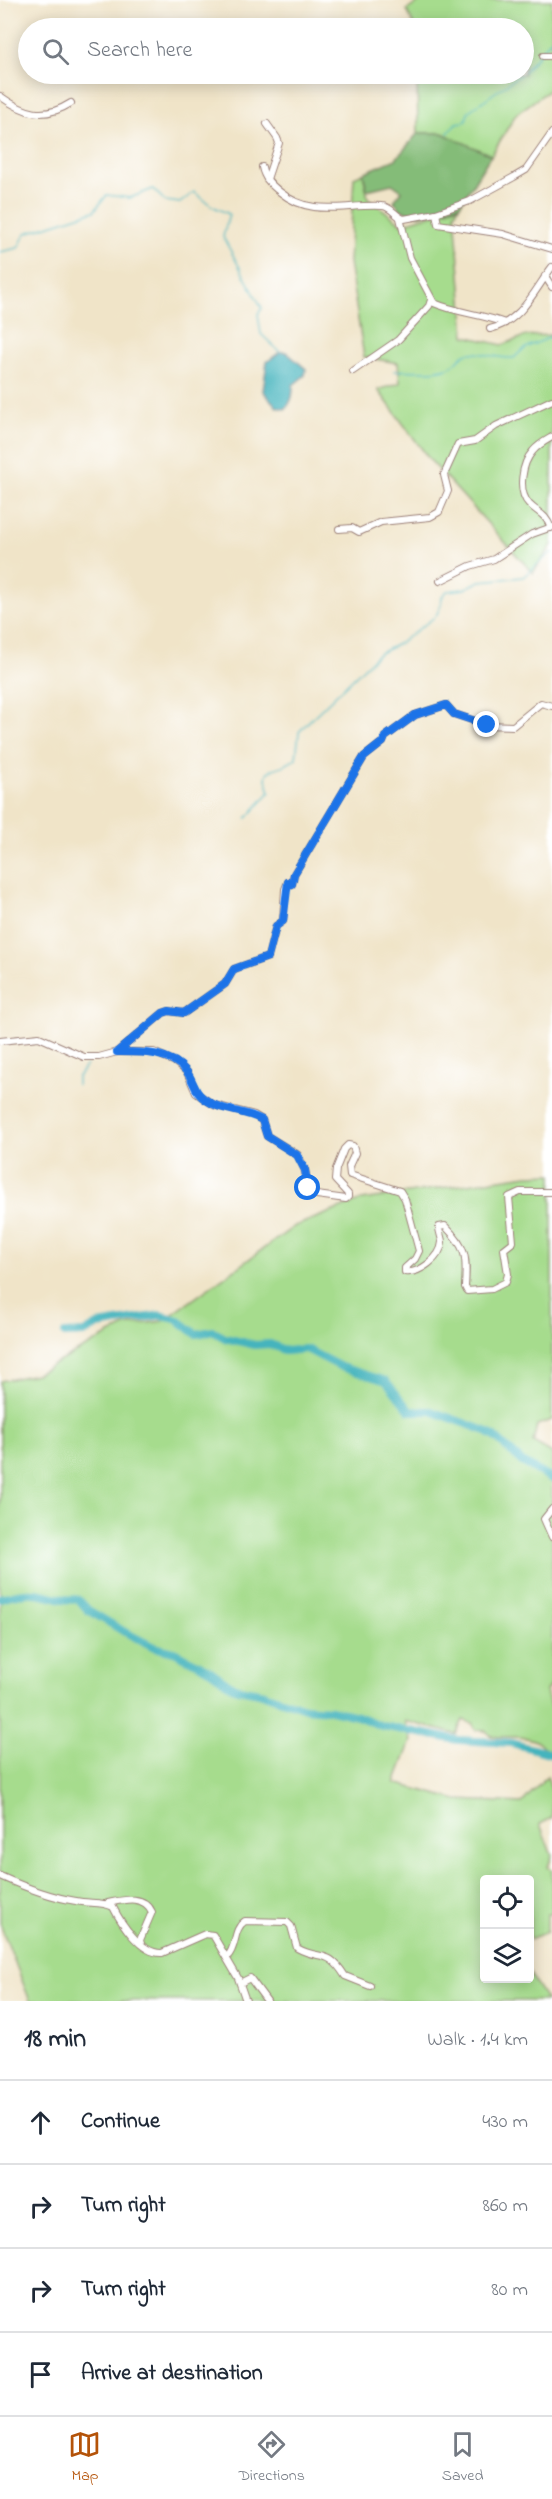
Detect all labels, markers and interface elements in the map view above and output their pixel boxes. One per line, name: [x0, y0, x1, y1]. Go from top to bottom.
search box: [18, 18, 534, 84]
icon: search: [39, 35, 72, 68]
text: Search here: [87, 35, 192, 67]
route end: [473, 711, 499, 737]
route start: [294, 1174, 320, 1200]
map controls: [480, 1875, 534, 1983]
button: locate: [480, 1875, 534, 1929]
button: layers: [480, 1929, 534, 1983]
text: 18 min: [24, 2021, 86, 2059]
text: Walk · 1.4 km: [427, 2026, 528, 2055]
icon: ahead: [24, 2106, 57, 2139]
text: Continue: [81, 2106, 160, 2138]
text: 430 m: [482, 2108, 528, 2137]
icon: right: [24, 2190, 57, 2223]
text: Turn right: [81, 2190, 166, 2222]
text: 860 m: [483, 2192, 528, 2221]
icon: right: [24, 2274, 57, 2307]
text: Turn right: [81, 2274, 166, 2306]
text: 80 m: [491, 2276, 528, 2305]
icon: arrive: [24, 2358, 57, 2391]
text: Arrive at destination: [81, 2358, 263, 2390]
tab: Map: [68, 2428, 101, 2488]
tab: Directions: [238, 2428, 305, 2488]
tab: Saved: [442, 2428, 484, 2488]

